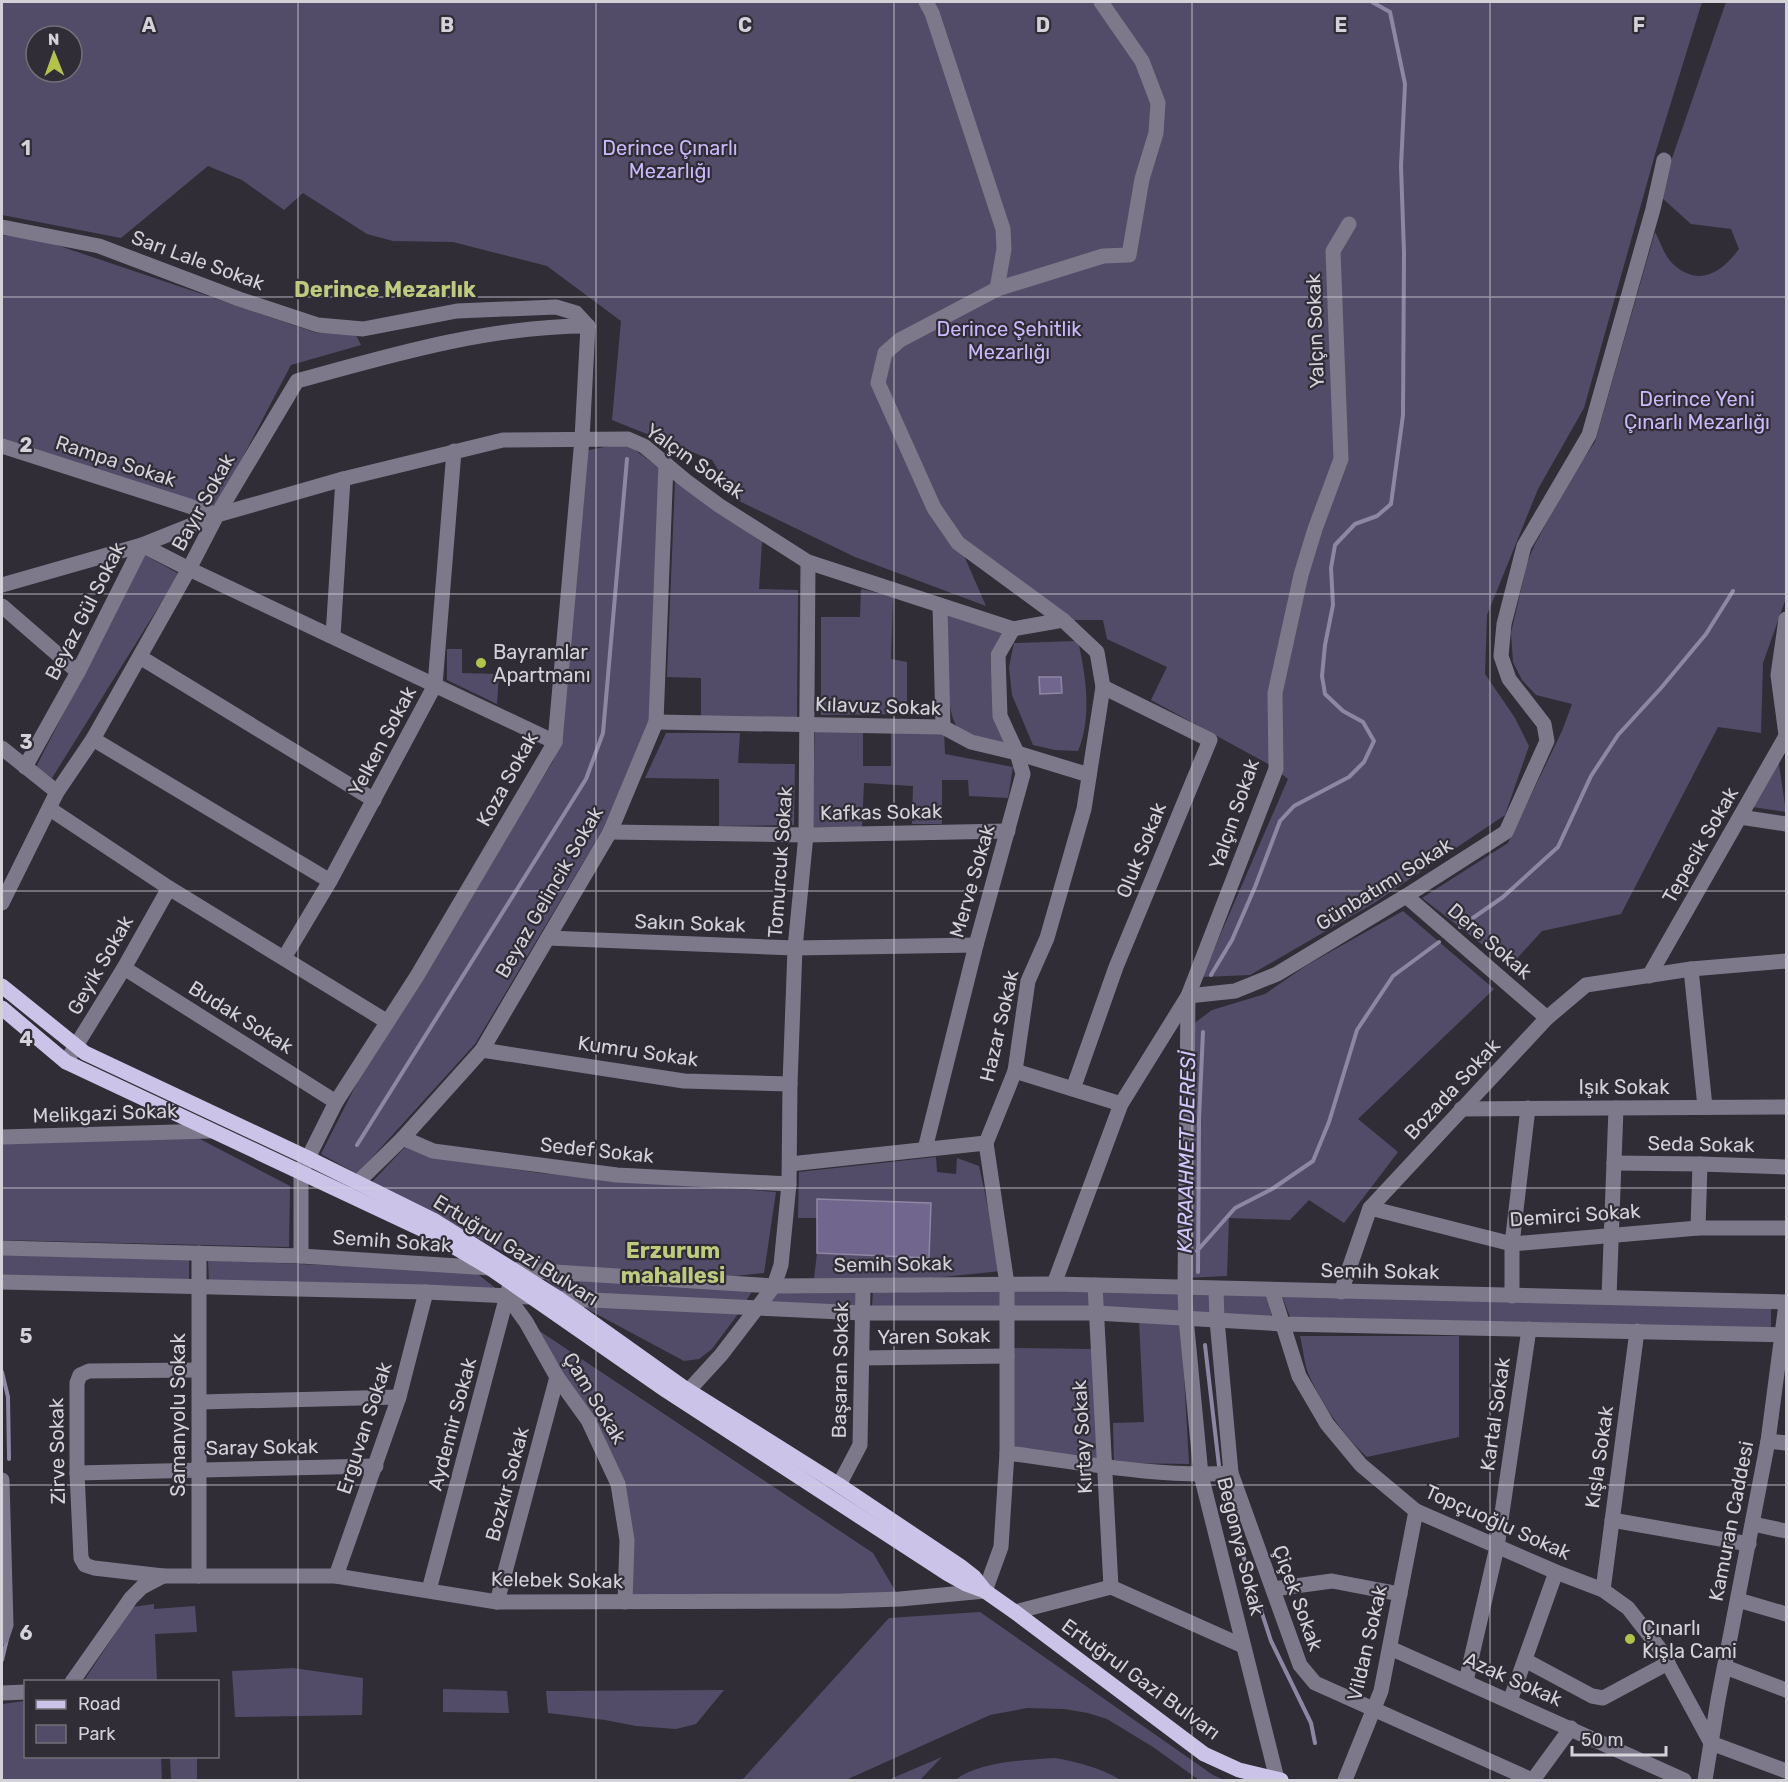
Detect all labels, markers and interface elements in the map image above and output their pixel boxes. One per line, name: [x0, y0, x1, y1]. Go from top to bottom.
text: A: [142, 13, 157, 37]
text: B: [440, 13, 454, 37]
text: C: [738, 13, 752, 37]
text: D: [1036, 13, 1050, 37]
text: E: [1335, 13, 1347, 37]
text: F: [1633, 13, 1645, 37]
north arrow: [24, 24, 84, 84]
text: N: [48, 30, 60, 49]
text: 1: [21, 136, 31, 160]
park label: Derince Çınarlı Mezarlığı: [602, 136, 738, 183]
street label: Sarı Lale Sokak: [128, 225, 268, 295]
street label: Yalçın Sokak: [1301, 272, 1329, 389]
district label: Derince Mezarlık: [294, 276, 476, 303]
park label: Derince Şehitlik Mezarlığı: [936, 317, 1082, 364]
park label: Derince Yeni Çınarlı Mezarlığı: [1624, 387, 1770, 434]
street label: Yalçın Sokak: [641, 418, 750, 504]
street label: Rampa Sokak: [53, 430, 180, 492]
text: 2: [20, 433, 33, 457]
street label: Bayır Sokak: [166, 449, 240, 555]
street label: Beyaz Gül Sokak: [40, 537, 130, 684]
place label: Bayramlar Apartmanı: [493, 640, 591, 687]
marker: Bayramlar Apartmanı: [474, 656, 488, 670]
street label: Yelken Sokak: [343, 681, 421, 800]
street label: Kılavuz Sokak: [815, 692, 942, 720]
street label: Koza Sokak: [471, 727, 543, 830]
text: 3: [19, 730, 33, 754]
street label: Yalçın Sokak: [1204, 755, 1264, 872]
street label: Tepecik Sokak: [1657, 782, 1743, 907]
street label: Tomurcuk Sokak: [763, 785, 797, 939]
street label: Oluk Sokak: [1111, 798, 1171, 901]
street label: Kafkas Sokak: [820, 799, 943, 825]
street label: Beyaz Gelincik Sokak: [490, 801, 608, 982]
street label: Merve Sokak: [944, 821, 1000, 940]
street label: Günbatımı Sokak: [1311, 832, 1457, 936]
street label: Dere Sokak: [1443, 898, 1538, 985]
street label: Sakın Sokak: [634, 909, 747, 937]
street label: Geyik Sokak: [62, 910, 138, 1019]
street label: Hazar Sokak: [974, 967, 1024, 1084]
street label: Budak Sokak: [184, 975, 298, 1059]
text: 4: [19, 1027, 33, 1051]
street label: Kumru Sokak: [576, 1031, 700, 1071]
street label: Bozada Sokak: [1399, 1033, 1505, 1144]
water label: KARAAHMET DERESİ: [1172, 1049, 1200, 1253]
street label: Işık Sokak: [1579, 1075, 1670, 1099]
street label: Melikgazi Sokak: [32, 1098, 179, 1128]
street label: Seda Sokak: [1647, 1131, 1755, 1157]
street label: Sedef Sokak: [539, 1132, 656, 1168]
street label: Ertuğrul Gazi Bulvarı: [429, 1190, 603, 1310]
street label: Demirci Sokak: [1509, 1198, 1642, 1232]
street label: Semih Sokak: [332, 1225, 453, 1257]
district label: Erzurum mahallesi: [621, 1237, 725, 1289]
street label: Semih Sokak: [833, 1251, 953, 1277]
street label: Semih Sokak: [1320, 1258, 1440, 1284]
street label: Başaran Sokak: [827, 1301, 853, 1438]
street label: Yaren Sokak: [877, 1323, 991, 1349]
text: 5: [20, 1324, 33, 1348]
street label: Samanyolu Sokak: [166, 1333, 190, 1497]
street label: Çam Sokak: [558, 1348, 632, 1449]
street label: Aydemir Sokak: [423, 1354, 481, 1493]
street label: Kartal Sokak: [1475, 1355, 1515, 1472]
street label: Erguvan Sokak: [331, 1358, 397, 1497]
street label: Kırtay Sokak: [1067, 1379, 1097, 1495]
street label: Zirve Sokak: [44, 1397, 70, 1505]
street label: Kışla Sokak: [1580, 1404, 1618, 1510]
street label: Bozkır Sokak: [480, 1423, 534, 1544]
street label: Saray Sokak: [206, 1434, 319, 1460]
street label: Kamuran Caddesi: [1704, 1439, 1758, 1603]
street label: Begonya Sokak: [1212, 1474, 1270, 1618]
street label: Topçuoğlu Sokak: [1422, 1479, 1575, 1565]
street label: Çiçek Sokak: [1268, 1542, 1328, 1655]
street label: Kelebek Sokak: [491, 1567, 624, 1593]
street label: Vildan Sokak: [1342, 1582, 1392, 1703]
street label: Ertuğrul Gazi Bulvarı: [1057, 1613, 1225, 1745]
place label: Çınarlı Kışla Cami: [1642, 1616, 1737, 1663]
text: 6: [19, 1621, 33, 1645]
marker: Çınarlı Kışla Cami: [1623, 1632, 1637, 1646]
street label: Azak Sokak: [1460, 1647, 1566, 1712]
legend: [24, 1680, 219, 1758]
text: Road: [78, 1693, 121, 1715]
scale bar: [1572, 1719, 1666, 1757]
text: Park: [78, 1723, 116, 1745]
text: 50 m: [1581, 1729, 1624, 1751]

